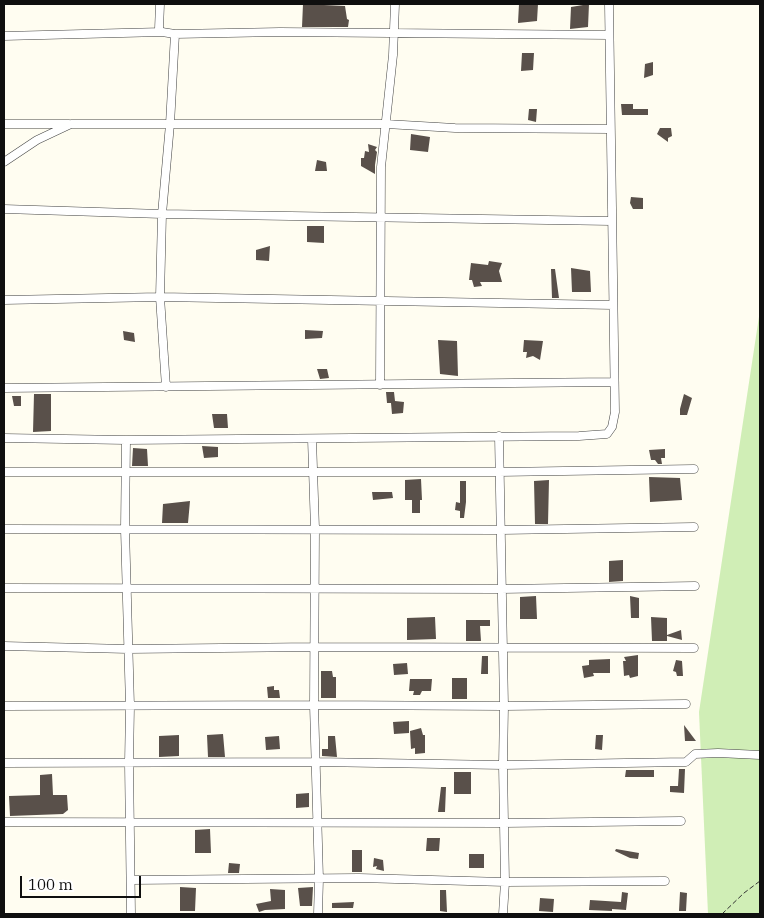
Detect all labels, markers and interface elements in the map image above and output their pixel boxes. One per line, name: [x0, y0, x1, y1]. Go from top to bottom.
scale bar: [22, 866, 144, 898]
text: 100 m: [28, 875, 73, 894]

